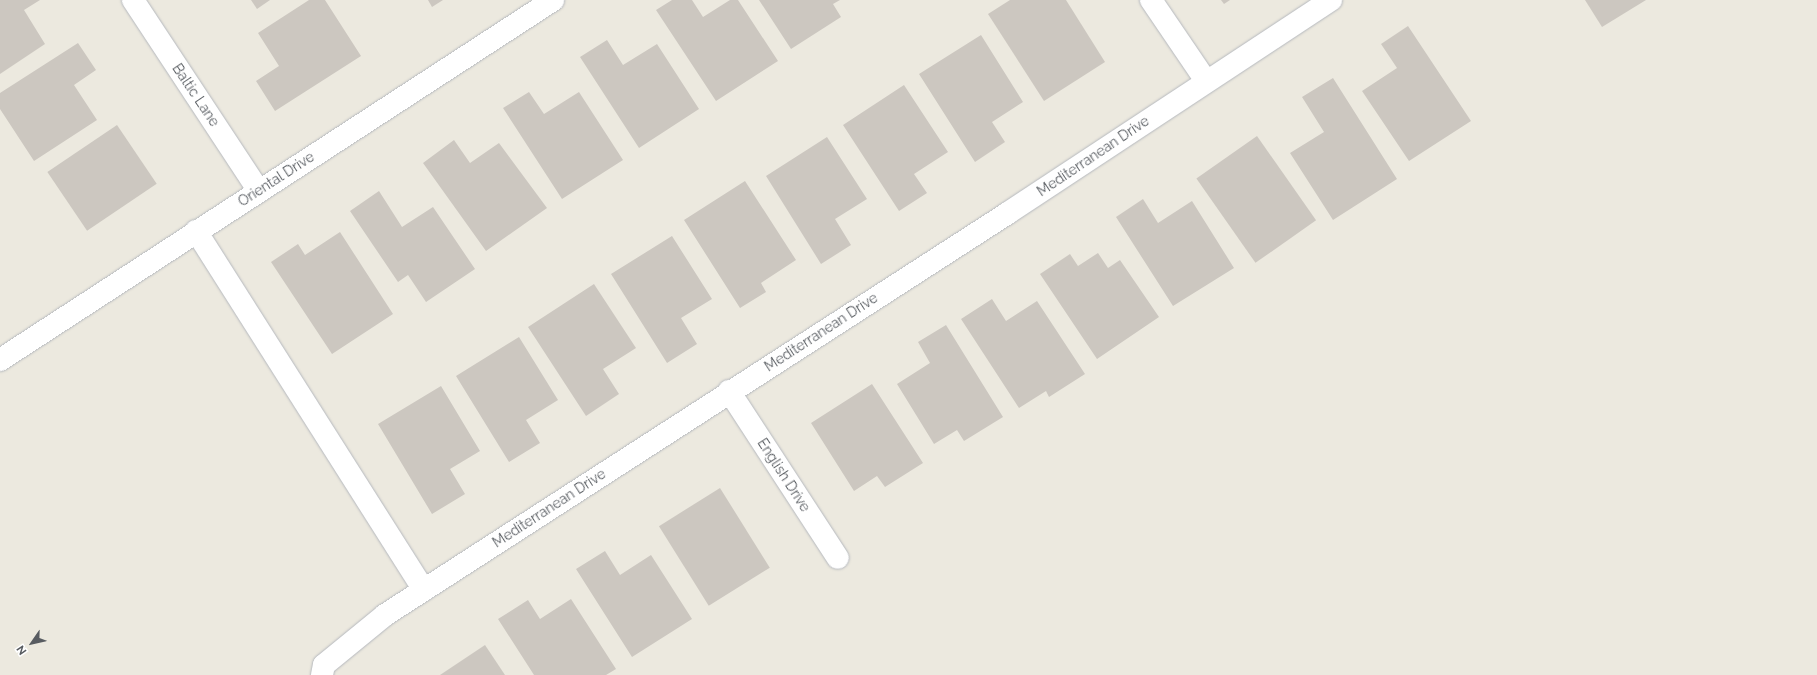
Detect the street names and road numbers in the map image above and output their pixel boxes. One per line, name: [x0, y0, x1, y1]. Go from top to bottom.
street label: Baltic Lane: [169, 60, 223, 130]
street label: Mediterranean Drive: [1034, 112, 1152, 200]
street label: Oriental Drive: [235, 148, 317, 210]
street label: Mediterranean Drive: [761, 289, 881, 375]
street label: English Drive: [754, 435, 814, 515]
street label: Mediterranean Drive: [489, 465, 609, 551]

